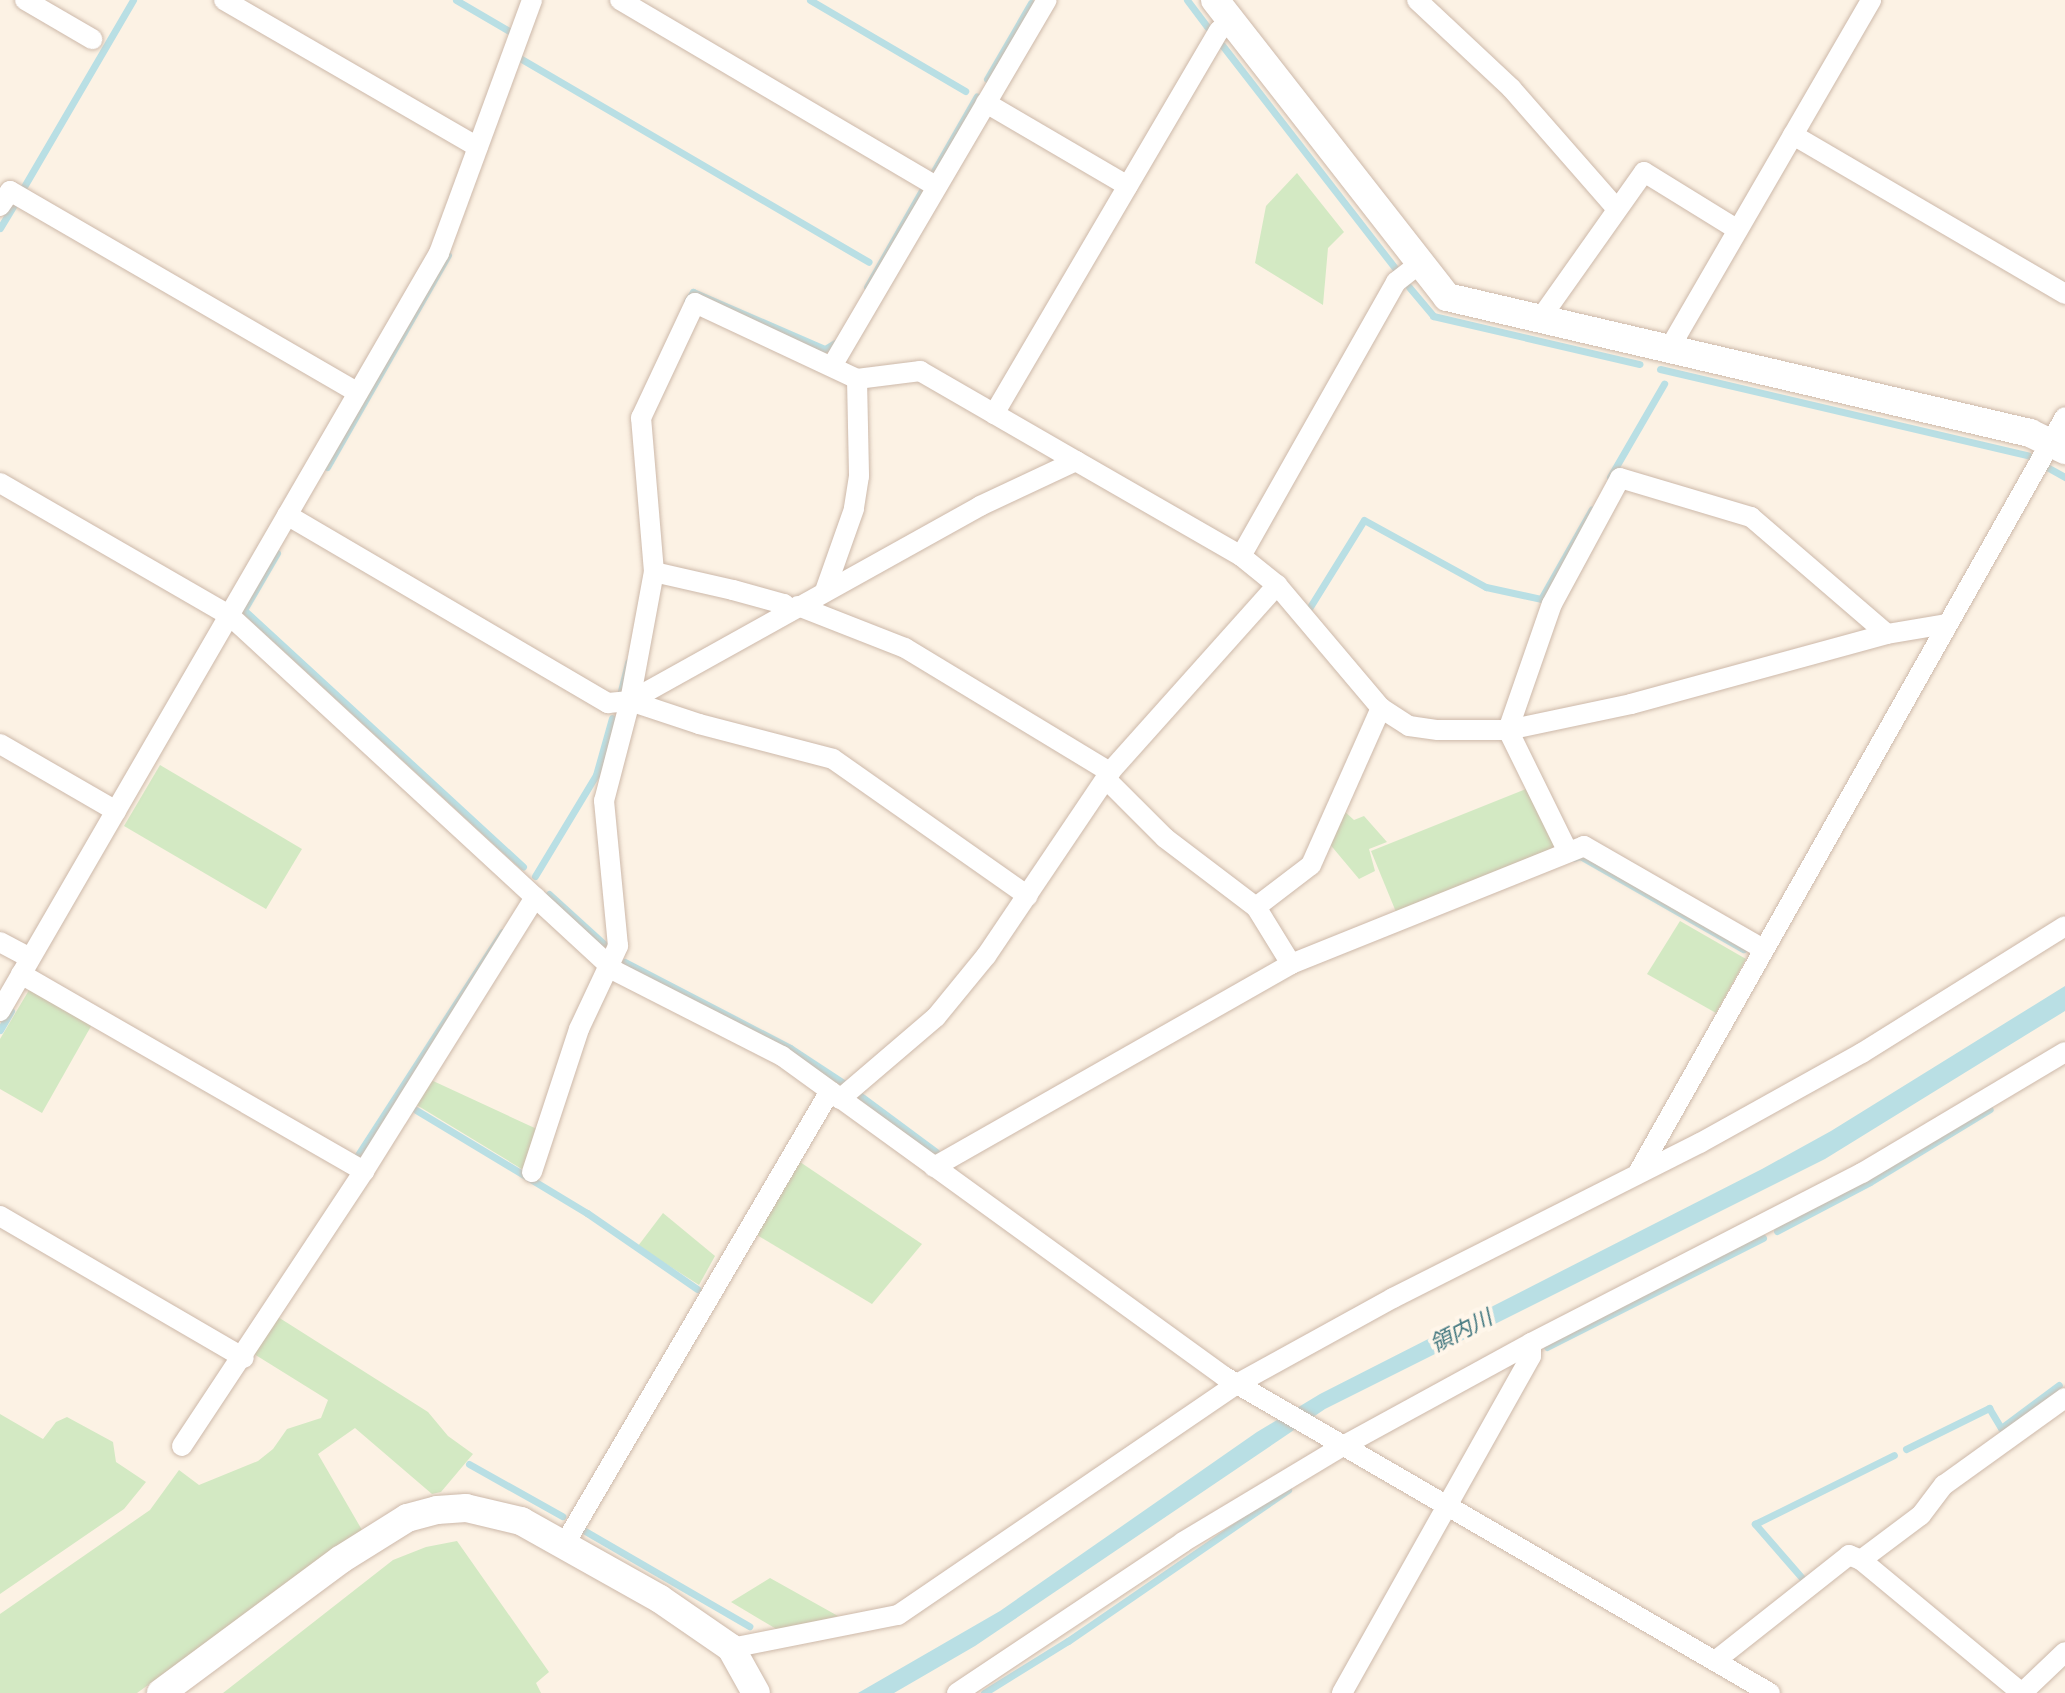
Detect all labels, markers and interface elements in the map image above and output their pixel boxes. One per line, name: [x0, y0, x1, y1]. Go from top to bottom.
water label: 領内川: [1426, 1304, 1496, 1358]

